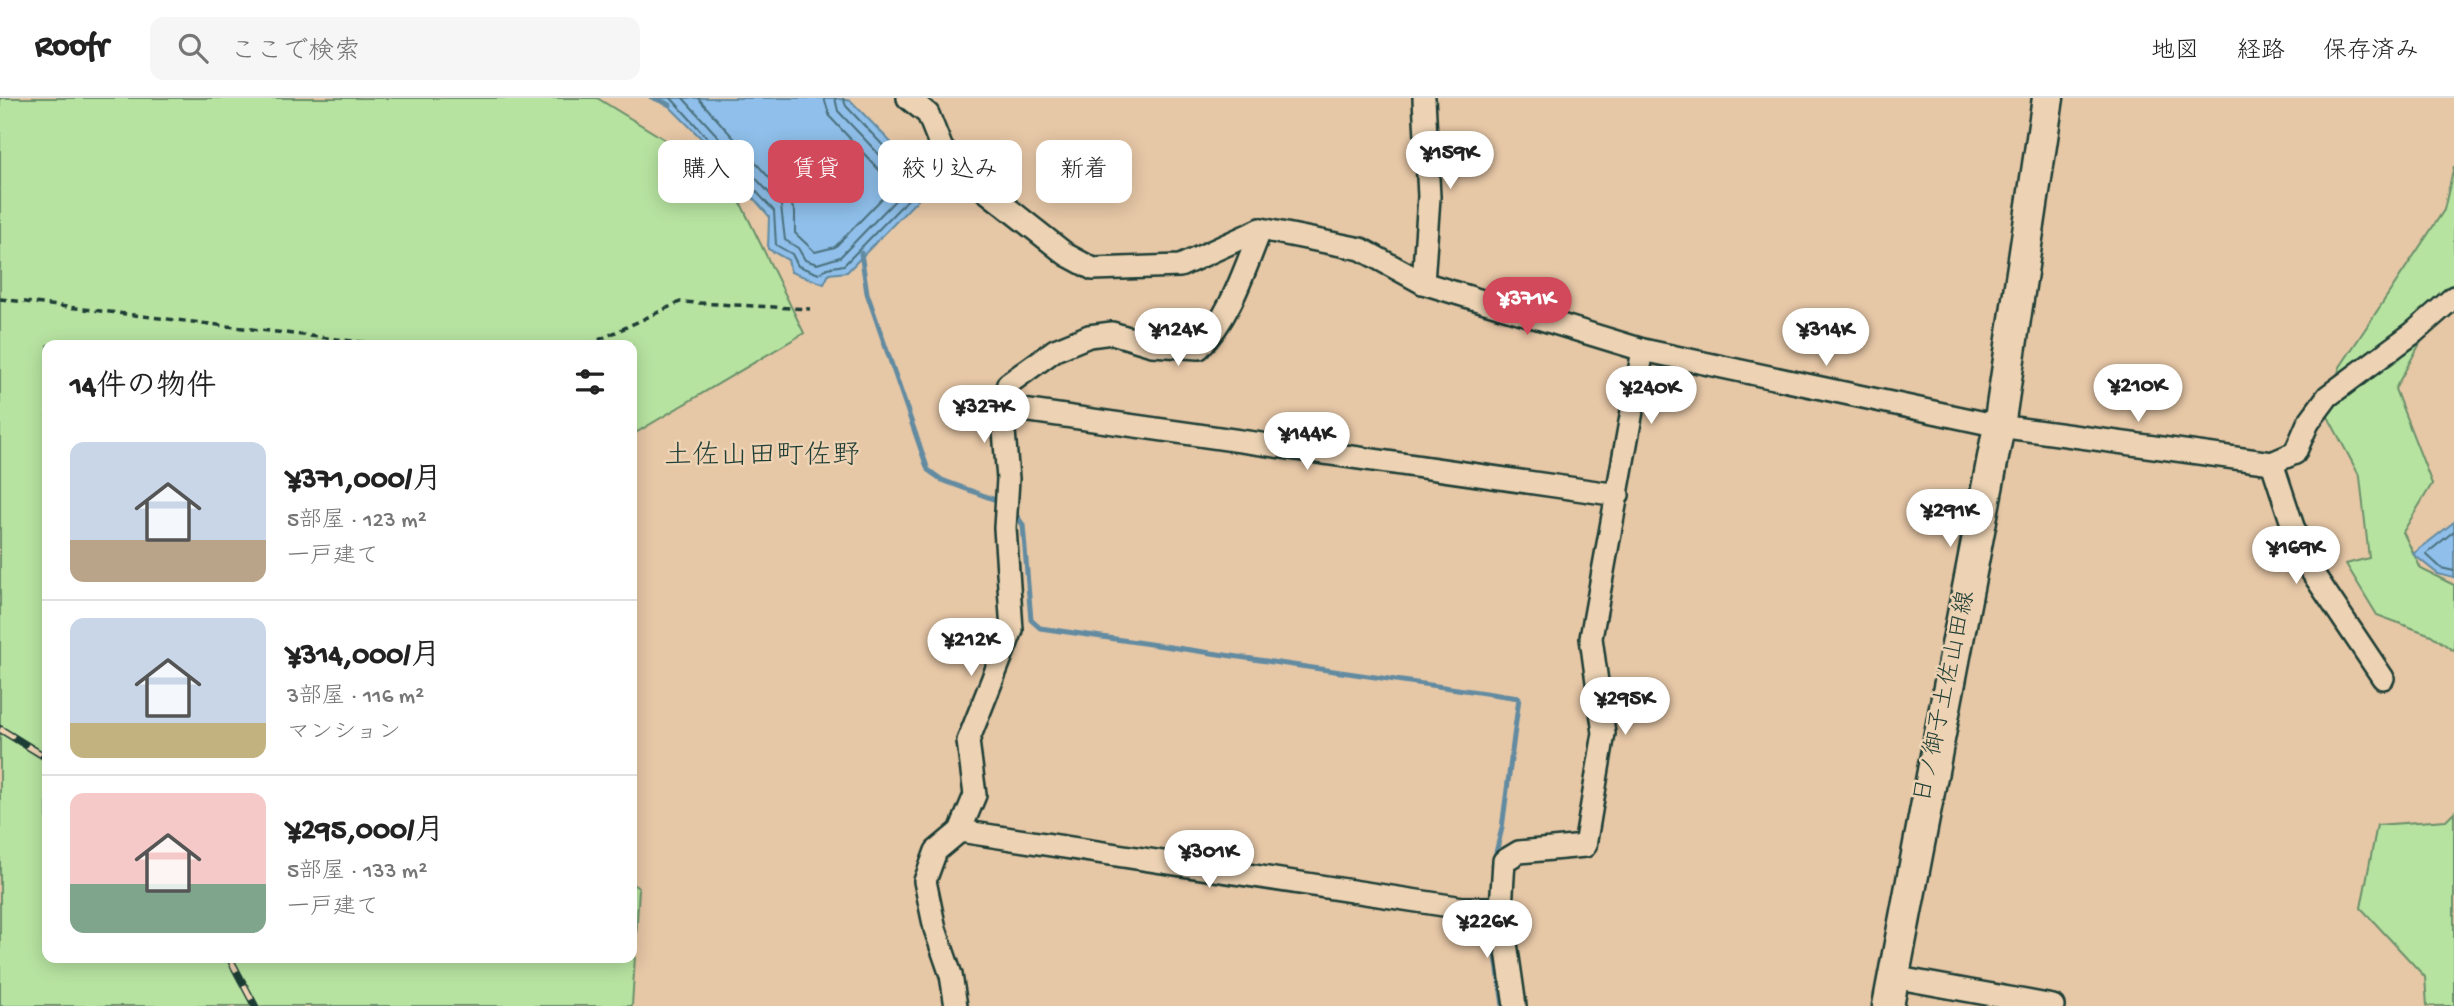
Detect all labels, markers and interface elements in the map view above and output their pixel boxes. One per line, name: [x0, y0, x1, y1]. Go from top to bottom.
search box: [150, 17, 640, 80]
text: Roofr: [35, 29, 108, 67]
icon: search: [174, 29, 212, 67]
text: ここで検索: [230, 38, 360, 69]
text: 地図: [2151, 38, 2199, 67]
text: 経路: [2237, 38, 2285, 67]
text: 保存済み: [2323, 38, 2419, 67]
pin: ¥159K: [1401, 132, 1499, 191]
chip: 購入: [658, 140, 754, 203]
chip: 賃貸: [768, 140, 864, 203]
chip: 絞り込み: [878, 140, 1022, 203]
chip: 新着: [1036, 140, 1132, 203]
text: ¥159K: [1422, 140, 1478, 167]
pin: ¥371K: [1478, 278, 1576, 337]
text: ¥371K: [1499, 286, 1555, 313]
pin: ¥124K: [1129, 308, 1227, 368]
pin: ¥314K: [1777, 308, 1875, 368]
text: ¥124K: [1151, 317, 1205, 344]
text: ¥314K: [1798, 317, 1854, 344]
icon: filters: [571, 363, 609, 401]
pin: ¥210K: [2089, 364, 2187, 424]
pin: ¥240K: [1602, 366, 1700, 426]
text: 14件の物件: [70, 371, 216, 406]
text: ¥210K: [2110, 373, 2166, 400]
text: ¥240K: [1622, 375, 1680, 402]
pin: ¥327K: [935, 386, 1033, 445]
text: ¥327K: [955, 394, 1013, 421]
pin: ¥144K: [1258, 412, 1356, 472]
text: ¥144K: [1280, 421, 1334, 448]
district label: 土佐山田町佐野: [664, 440, 860, 474]
text: ¥371,000/月: [287, 464, 442, 499]
icon: home: [126, 470, 210, 554]
pin: ¥291K: [1901, 490, 1999, 549]
text: ¥291K: [1922, 498, 1978, 525]
text: 5部屋 · 123 m²: [287, 508, 427, 535]
pin: ¥169K: [2247, 526, 2345, 586]
text: ¥169K: [2268, 535, 2324, 562]
text: 一戸建て: [287, 544, 379, 571]
street label: 日ノ御子土佐山田線: [1908, 588, 1983, 806]
pin: ¥212K: [922, 618, 1020, 678]
text: ¥212K: [943, 627, 999, 654]
text: ¥314,000/月: [287, 640, 441, 675]
icon: home: [126, 646, 210, 730]
pin: ¥295K: [1576, 678, 1674, 737]
text: 3部屋 · 116 m²: [287, 684, 424, 711]
text: ¥295K: [1596, 686, 1654, 713]
text: マンション: [287, 720, 401, 747]
text: ¥295,000/月: [287, 815, 444, 850]
icon: home: [126, 821, 210, 905]
pin: ¥301K: [1160, 830, 1258, 890]
text: ¥301K: [1180, 839, 1238, 866]
text: 5部屋 · 133 m²: [287, 859, 427, 886]
text: 一戸建て: [287, 895, 379, 922]
pin: ¥226K: [1438, 900, 1536, 960]
text: ¥226K: [1458, 909, 1516, 936]

